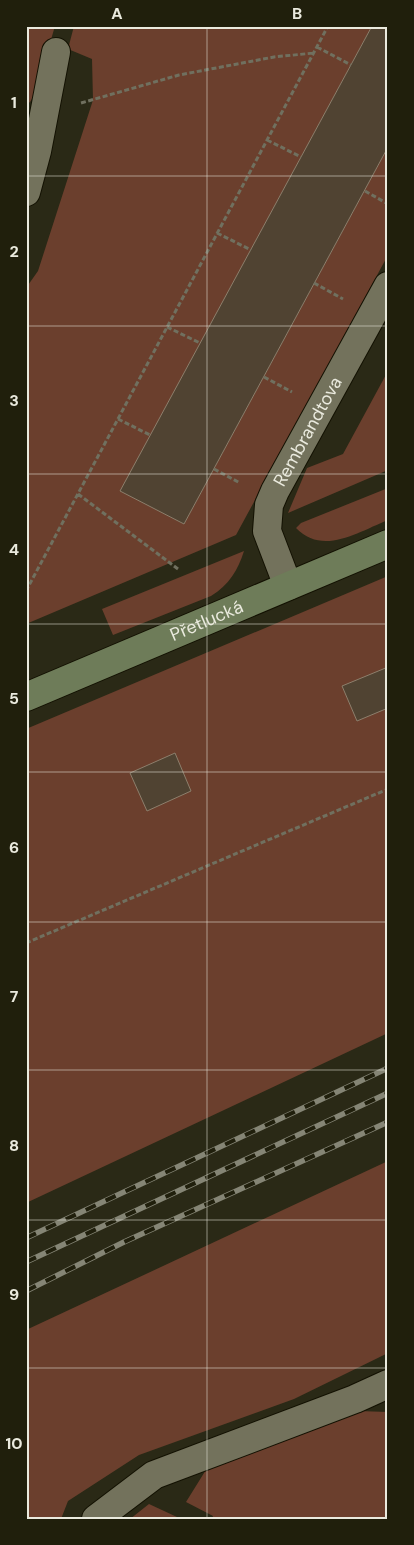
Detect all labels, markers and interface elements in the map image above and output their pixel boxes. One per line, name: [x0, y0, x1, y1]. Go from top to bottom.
text: A: [111, 3, 123, 24]
text: B: [292, 3, 302, 24]
text: 1: [11, 92, 17, 113]
text: 2: [9, 241, 19, 262]
street label: Rembrandtova: [268, 373, 348, 491]
text: 3: [9, 390, 19, 411]
text: 4: [9, 539, 19, 560]
street label: Přetlucká: [166, 595, 247, 647]
text: 5: [9, 688, 19, 709]
text: 6: [9, 837, 19, 858]
text: 7: [10, 986, 19, 1007]
text: 8: [9, 1135, 19, 1156]
text: 9: [9, 1284, 19, 1305]
text: 10: [5, 1433, 23, 1454]

